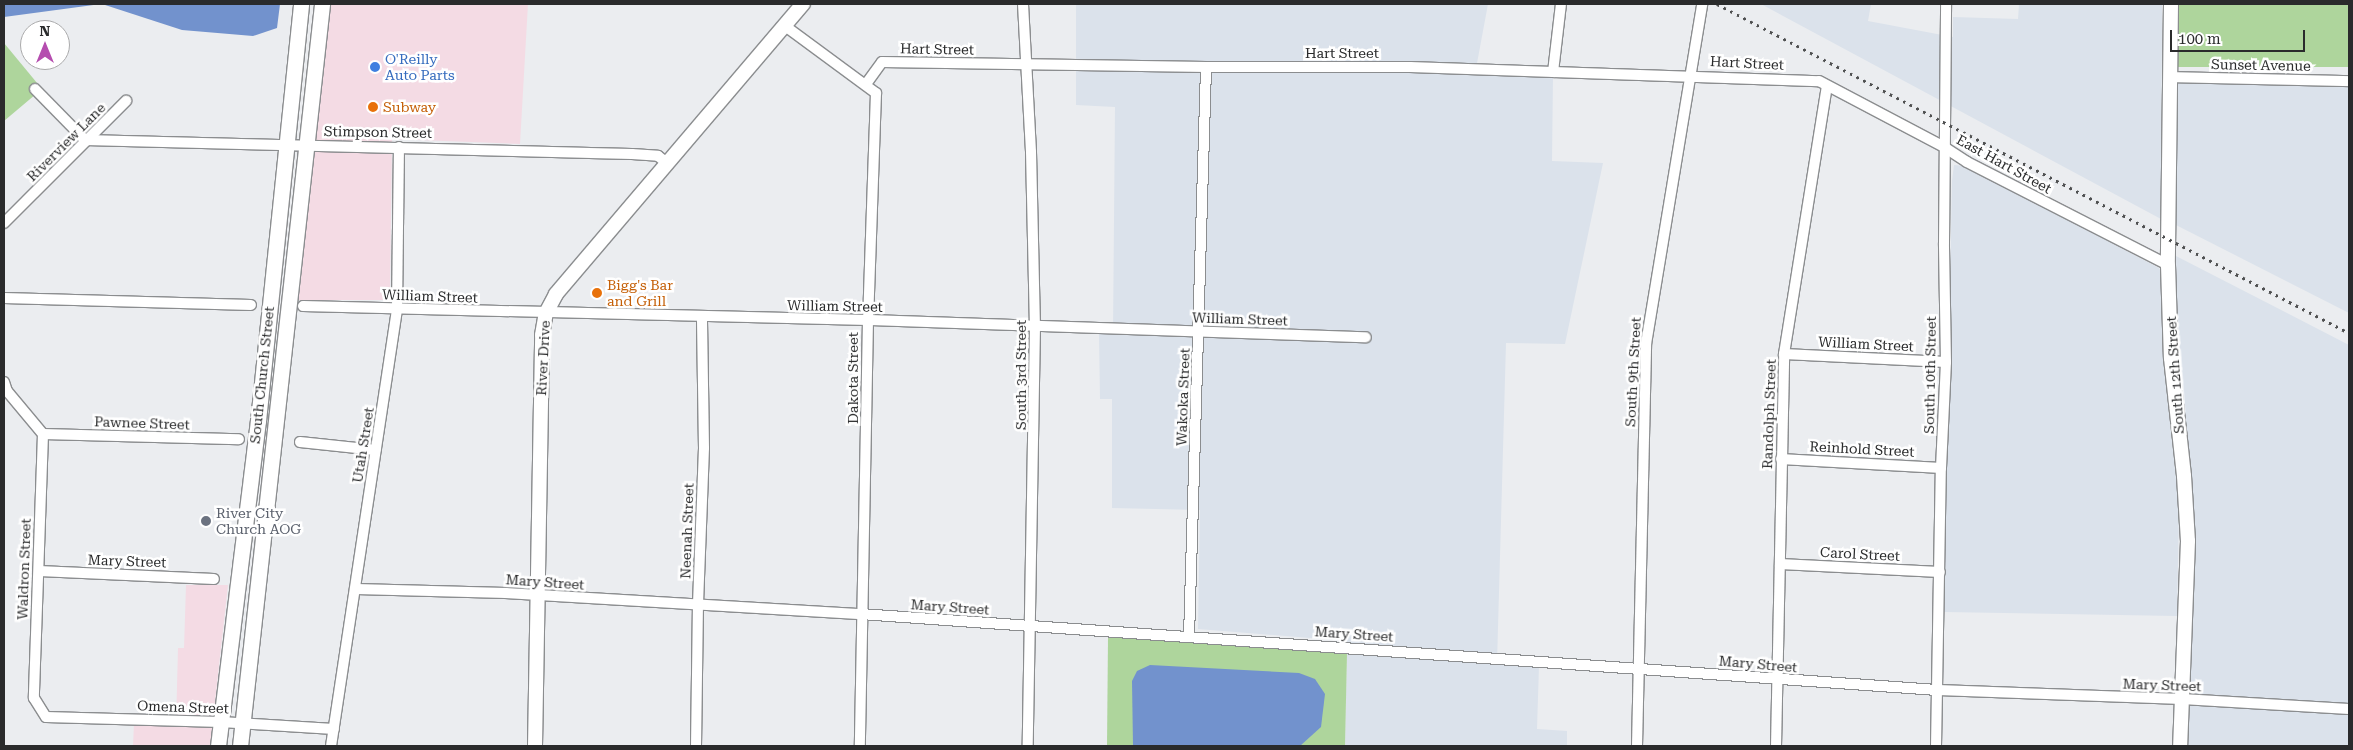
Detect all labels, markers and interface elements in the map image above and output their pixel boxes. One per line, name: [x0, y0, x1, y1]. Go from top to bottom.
north arrow: [20, 20, 70, 70]
scale bar: [2173, 20, 2308, 52]
text: N: [40, 23, 50, 39]
text: 100 m: [2178, 30, 2221, 48]
street label: Hart Street: [900, 40, 974, 58]
street label: Hart Street: [1305, 45, 1379, 61]
place label: O'Reilly Auto Parts: [385, 51, 455, 84]
street label: Hart Street: [1710, 53, 1784, 73]
street label: Sunset Avenue: [2211, 56, 2311, 74]
marker: O'Reilly Auto Parts: [369, 61, 381, 73]
street label: Riverview Lane: [23, 99, 109, 185]
place label: Subway: [383, 99, 436, 115]
marker: Subway: [367, 101, 379, 113]
street label: Stimpson Street: [324, 123, 432, 141]
street label: East Hart Street: [1954, 131, 2054, 197]
place label: Bigg's Bar and Grill: [607, 277, 673, 310]
street label: William Street: [382, 286, 478, 306]
marker: Bigg's Bar and Grill: [591, 287, 603, 299]
street label: William Street: [787, 297, 883, 315]
street label: South Church Street: [246, 306, 278, 444]
street label: William Street: [1192, 309, 1288, 329]
street label: South 10th Street: [1921, 316, 1939, 434]
street label: South 12th Street: [2163, 316, 2187, 434]
street label: South 9th Street: [1622, 317, 1644, 427]
street label: River Drive: [533, 320, 553, 396]
street label: South 3rd Street: [1013, 320, 1029, 430]
street label: Dakota Street: [845, 332, 861, 424]
street label: William Street: [1818, 333, 1914, 355]
street label: Wakoka Street: [1173, 348, 1193, 446]
street label: Randolph Street: [1759, 359, 1779, 469]
street label: Utah Street: [349, 406, 377, 484]
street label: Pawnee Street: [94, 413, 190, 433]
street label: Reinhold Street: [1809, 438, 1915, 460]
street label: Neenah Street: [677, 483, 697, 579]
place label: River City Church AOG: [216, 505, 301, 538]
marker: River City Church AOG: [200, 515, 212, 527]
street label: Waldron Street: [14, 518, 34, 620]
street label: Carol Street: [1820, 544, 1900, 564]
street label: Mary Street: [87, 551, 167, 571]
street label: Mary Street: [505, 571, 585, 593]
street label: Mary Street: [910, 596, 990, 618]
street label: Mary Street: [1314, 623, 1394, 645]
street label: Mary Street: [1718, 652, 1798, 676]
street label: Mary Street: [2122, 675, 2202, 695]
street label: Omena Street: [137, 697, 229, 717]

